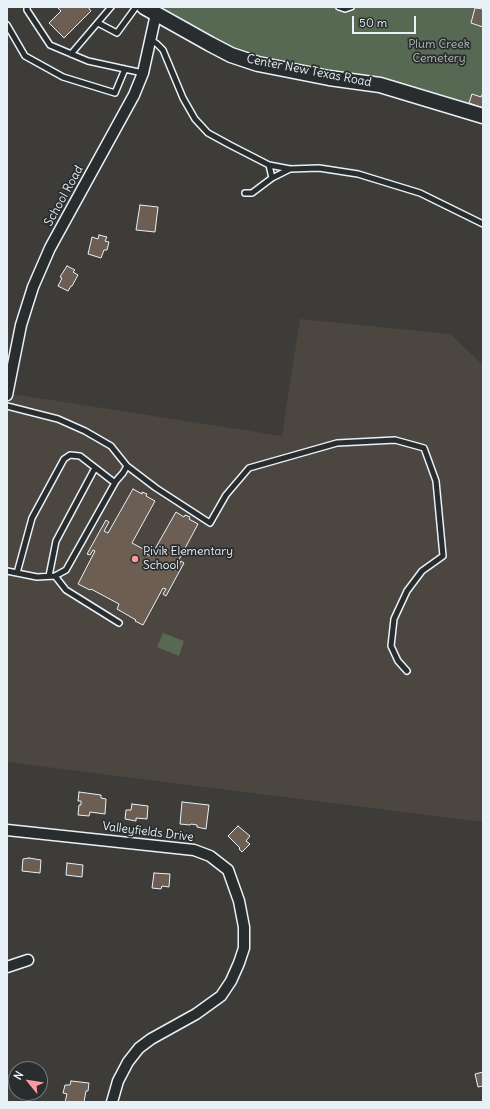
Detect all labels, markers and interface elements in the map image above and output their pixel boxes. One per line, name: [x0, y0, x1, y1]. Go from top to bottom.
scale bar: [354, 8, 418, 34]
text: 50 m: [359, 15, 387, 30]
park label: Plum Creek Cemetery: [408, 38, 470, 66]
street label: Center New Texas Road: [245, 52, 373, 90]
street label: School Road: [41, 163, 87, 229]
place label: Pivik Elementary School: [143, 545, 233, 573]
marker: Pivik Elementary School: [130, 554, 140, 564]
street label: Valleyfields Drive: [101, 819, 195, 845]
north arrow: [8, 1061, 48, 1101]
text: N: [11, 1069, 26, 1082]

